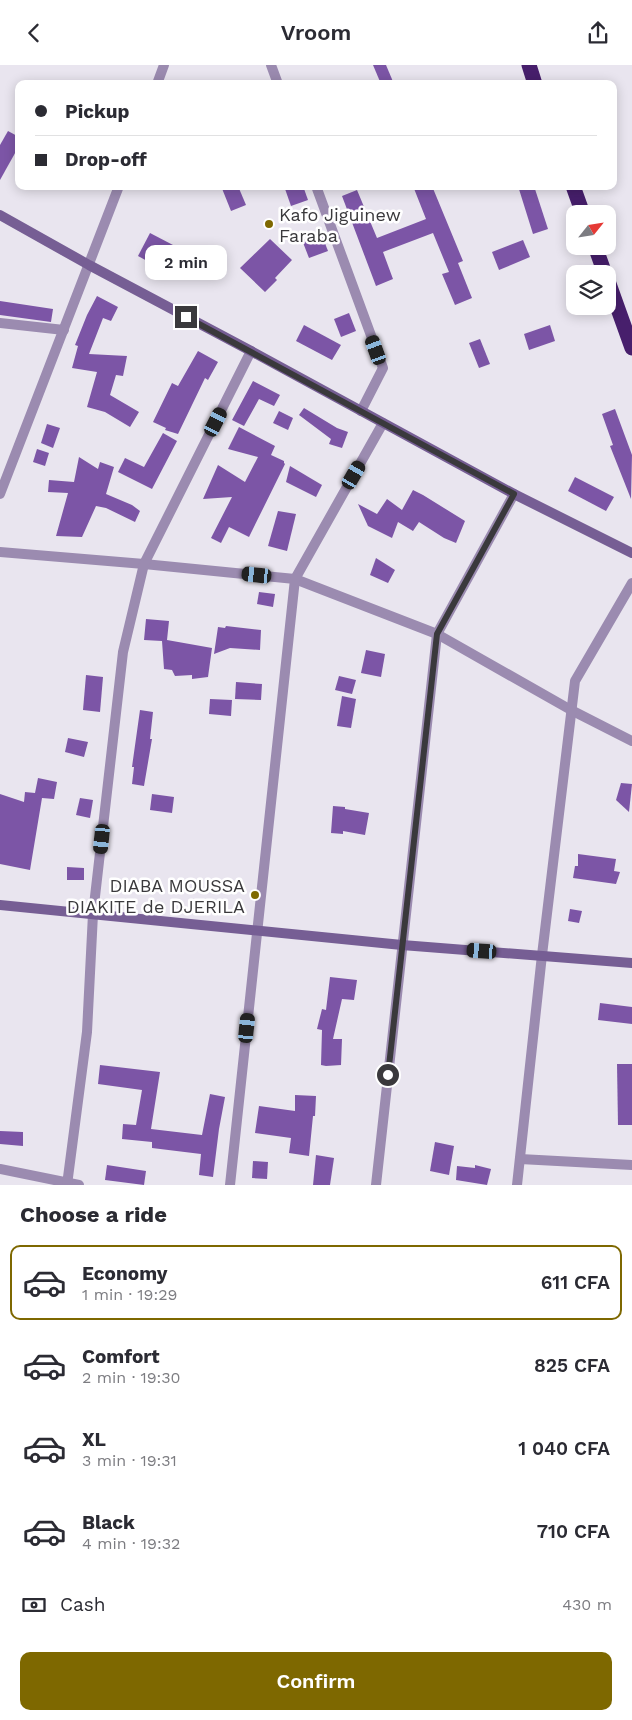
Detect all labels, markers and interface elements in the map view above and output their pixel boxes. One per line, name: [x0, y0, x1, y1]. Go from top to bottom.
icon: back: [20, 19, 48, 47]
icon: share: [584, 19, 612, 47]
text: Vroom: [281, 20, 351, 45]
text: Pickup: [65, 100, 129, 123]
text: Drop-off: [65, 148, 147, 171]
place label: Kafo Jiguinew Faraba: [279, 204, 401, 246]
north arrow: [566, 205, 616, 255]
map controls: [566, 205, 616, 315]
marker: Kafo Jiguinew Faraba: [263, 218, 275, 230]
callout: 2 min: [145, 245, 227, 279]
text: 2 min: [164, 253, 208, 272]
button: layers: [566, 265, 616, 315]
route end: [175, 306, 197, 328]
car: [363, 333, 388, 367]
car: [202, 405, 229, 439]
car: [340, 458, 367, 492]
car: [241, 566, 272, 584]
car: [92, 823, 111, 855]
place label: DIABA MOUSSA DIAKITE de DJERILA: [67, 875, 245, 917]
marker: DIABA MOUSSA DIAKITE de DJERILA: [249, 889, 261, 901]
car: [466, 942, 497, 960]
car: [237, 1012, 256, 1044]
route start: [377, 1064, 399, 1086]
text: Choose a ride: [20, 1202, 167, 1227]
icon: car: [22, 1260, 67, 1305]
text: Economy: [82, 1262, 167, 1285]
text: 611 CFA: [541, 1271, 610, 1294]
text: 1 min · 19:29: [82, 1285, 177, 1304]
icon: car: [22, 1343, 67, 1388]
text: Comfort: [82, 1345, 160, 1368]
text: 825 CFA: [534, 1354, 610, 1377]
text: 2 min · 19:30: [82, 1368, 181, 1387]
icon: car: [22, 1426, 67, 1471]
text: XL: [82, 1428, 106, 1451]
text: 1 040 CFA: [518, 1437, 610, 1460]
text: 3 min · 19:31: [82, 1451, 177, 1470]
icon: car: [22, 1509, 67, 1554]
text: Black: [82, 1511, 135, 1534]
text: 710 CFA: [537, 1520, 610, 1543]
text: 4 min · 19:32: [82, 1534, 180, 1553]
icon: cash: [20, 1591, 48, 1619]
text: Cash: [60, 1593, 106, 1616]
text: 430 m: [562, 1595, 612, 1614]
button: Confirm: [20, 1652, 612, 1710]

